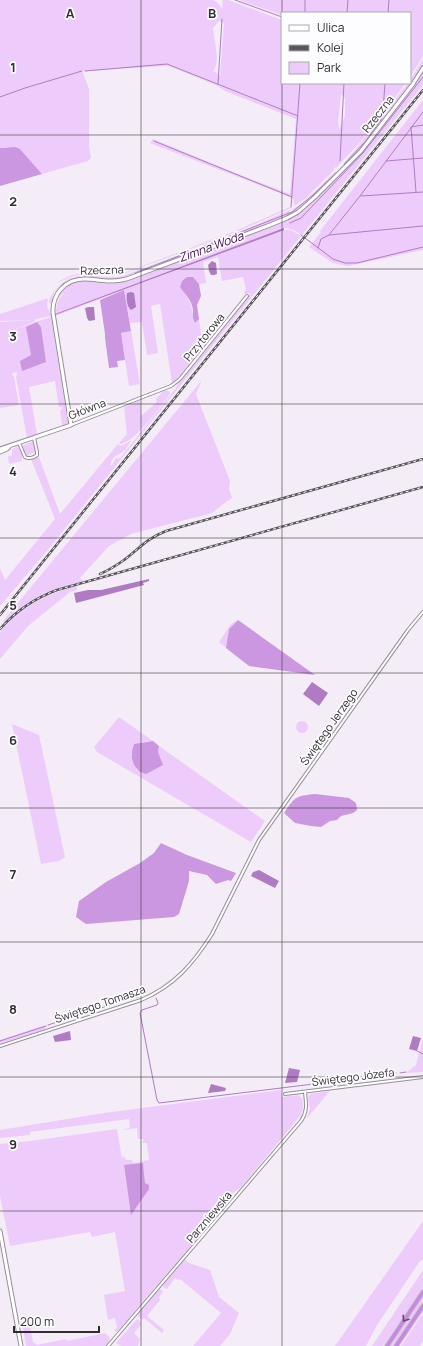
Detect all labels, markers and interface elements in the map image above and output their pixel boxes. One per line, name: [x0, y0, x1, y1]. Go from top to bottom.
text: A: [66, 4, 75, 22]
text: B: [208, 4, 216, 22]
legend: [281, 12, 411, 84]
text: Ulica: [317, 19, 344, 36]
text: Kolej: [317, 39, 344, 56]
text: 1: [10, 58, 16, 76]
text: Park: [317, 59, 342, 76]
street label: Rzeczna: [358, 92, 397, 135]
text: 2: [9, 192, 17, 210]
water label: Zimna Woda: [176, 226, 247, 266]
street label: Rzeczna: [80, 261, 124, 278]
street label: Przytorowa: [180, 310, 228, 364]
text: 3: [9, 327, 17, 345]
street label: Główna: [66, 395, 108, 423]
text: 4: [9, 462, 17, 480]
text: 5: [9, 596, 17, 614]
street label: Świętego Jerzego: [297, 685, 361, 768]
text: 6: [9, 731, 17, 749]
text: 7: [10, 865, 17, 883]
street label: Świętego Tomasza: [52, 981, 147, 1026]
text: 8: [9, 1000, 17, 1018]
street label: Świętego Józefa: [311, 1064, 395, 1089]
text: 9: [9, 1135, 17, 1153]
street label: Parzniewska: [183, 1188, 235, 1246]
scale bar: [14, 1308, 99, 1334]
text: 200 m: [20, 1313, 54, 1330]
one-way arrow: [402, 1315, 410, 1322]

